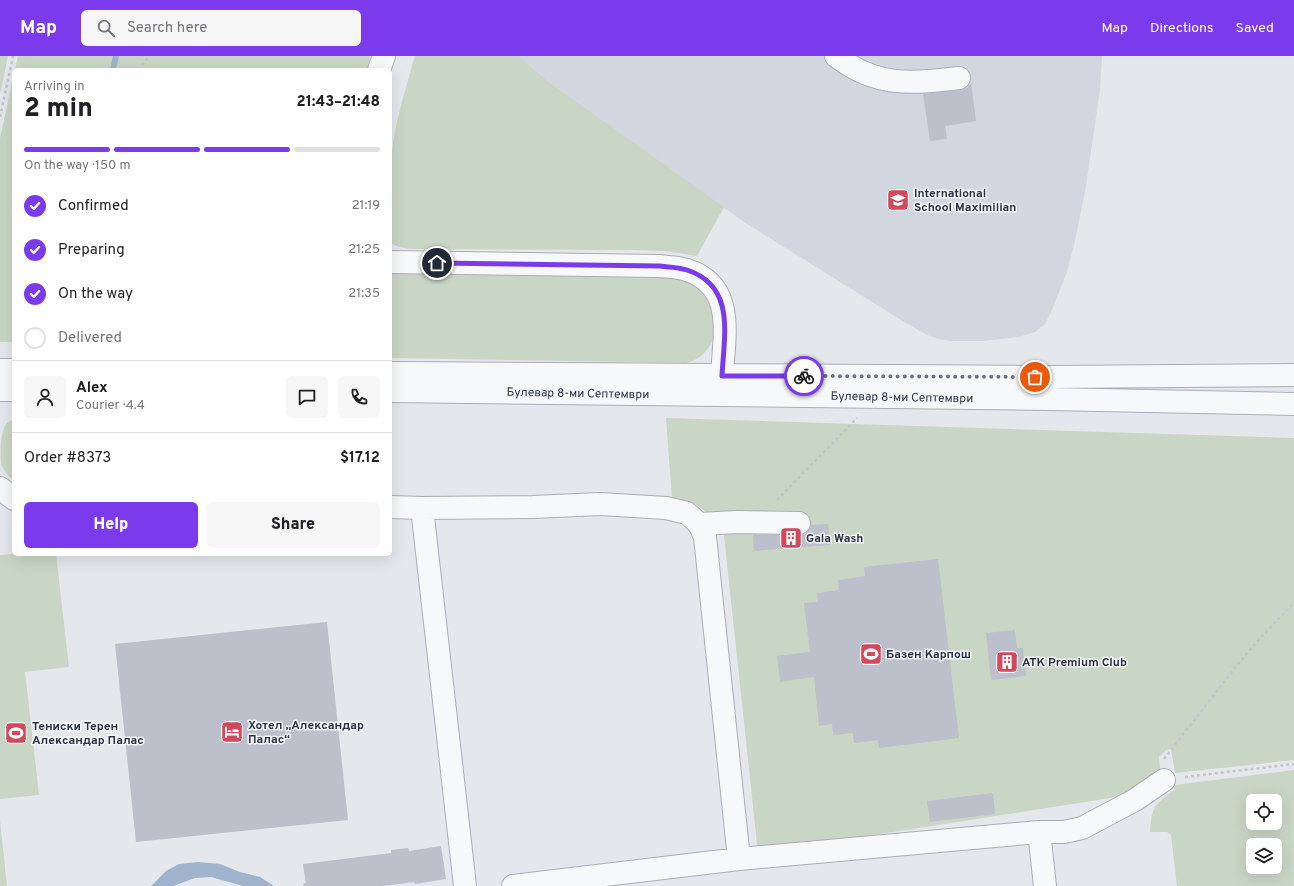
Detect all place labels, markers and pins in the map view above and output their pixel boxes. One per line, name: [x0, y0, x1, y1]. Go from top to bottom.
place label: International School Maximilian: [914, 186, 1016, 216]
school or university icon: International School Maximilian: [885, 187, 911, 213]
pin: [420, 246, 454, 280]
pin: [1018, 360, 1052, 394]
building icon: Gala Wash: [778, 525, 804, 551]
place label: Gala Wash: [806, 531, 863, 547]
sports icon: Базен Карпош: [858, 641, 884, 667]
place label: Базен Карпош: [886, 647, 971, 663]
building icon: ATK Premium Club: [994, 649, 1020, 675]
place label: ATK Premium Club: [1022, 655, 1127, 671]
place label: Хотел „Александар Палас“: [248, 718, 364, 748]
place label: Тениски Терен Александар Палас: [32, 719, 144, 749]
hotel icon: Хотел „Александар Палас“: [219, 719, 245, 745]
sports icon: Тениски Терен Александар Палас: [3, 720, 29, 746]

